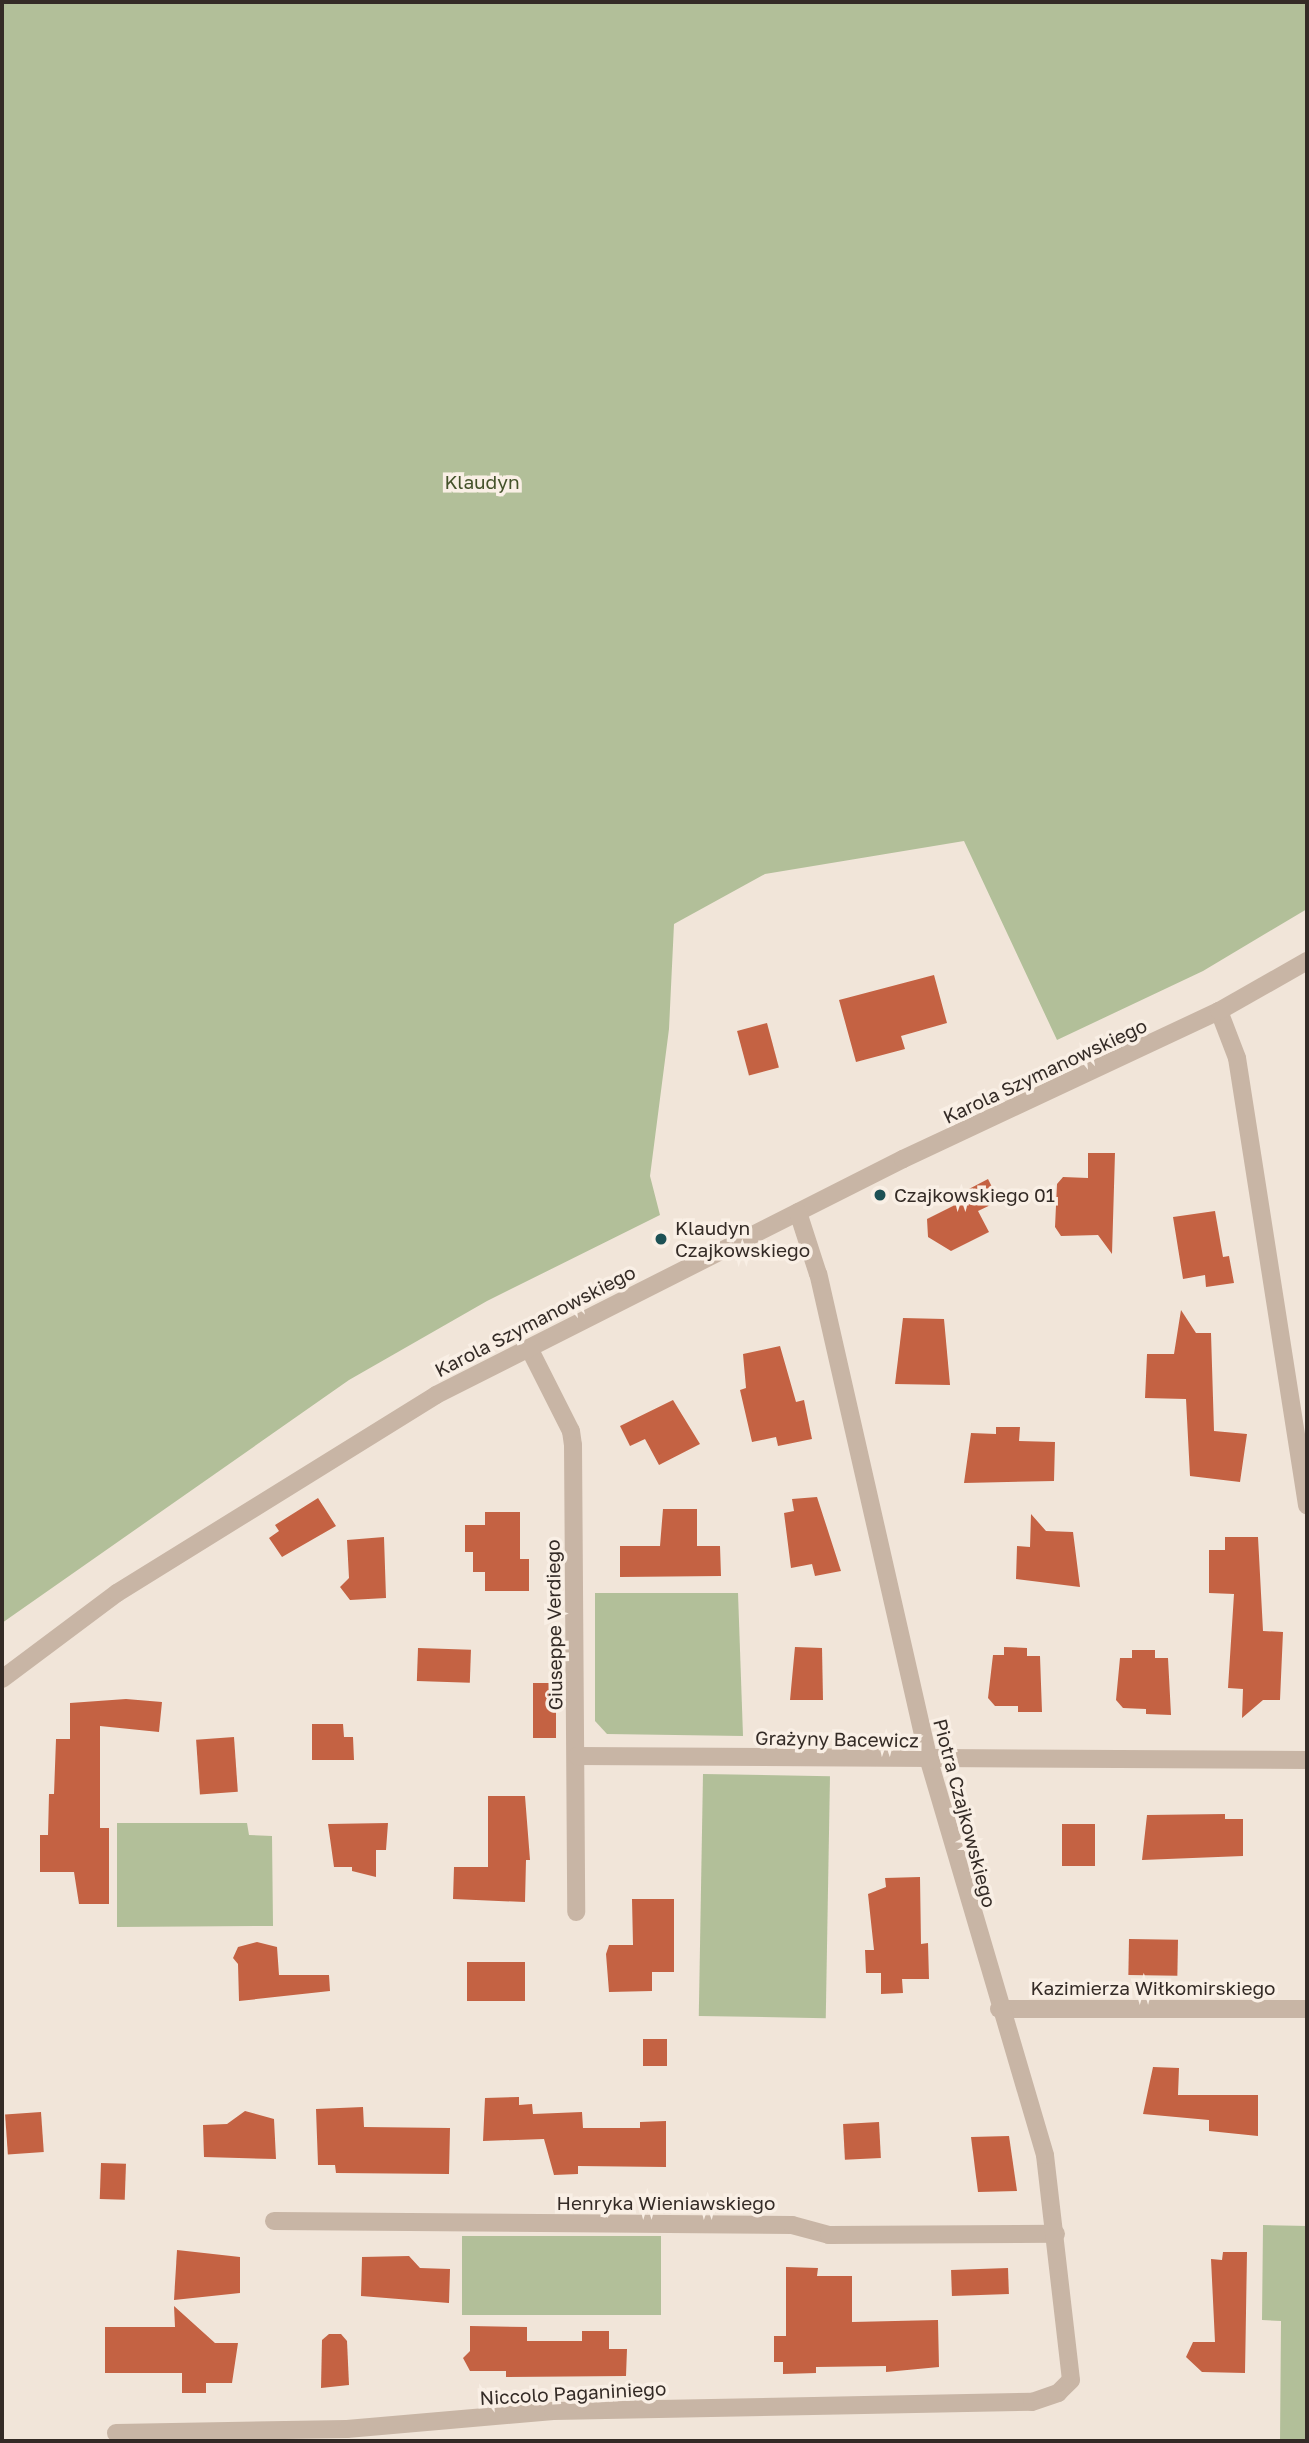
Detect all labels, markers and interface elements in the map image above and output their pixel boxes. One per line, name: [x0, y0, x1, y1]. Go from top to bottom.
park label: Klaudyn: [444, 471, 520, 493]
street label: Karola Szymanowskiego: [940, 1014, 1150, 1128]
place label: Czajkowskiego 01: [894, 1184, 1055, 1206]
marker: Czajkowskiego 01: [872, 1187, 888, 1203]
place label: Klaudyn Czajkowskiego: [675, 1217, 810, 1261]
marker: Klaudyn Czajkowskiego: [653, 1231, 669, 1247]
street label: Karola Szymanowskiego: [431, 1260, 639, 1382]
street label: Giuseppe Verdiego: [541, 1539, 567, 1711]
street label: Piotra Czajkowskiego: [929, 1716, 1001, 1910]
street label: Grażyny Bacewicz: [755, 1726, 919, 1752]
street label: Kazimierza Wiłkomirskiego: [1030, 1977, 1276, 1999]
street label: Henryka Wieniawskiego: [557, 2192, 775, 2214]
street label: Niccolo Paganiniego: [479, 2377, 667, 2409]

